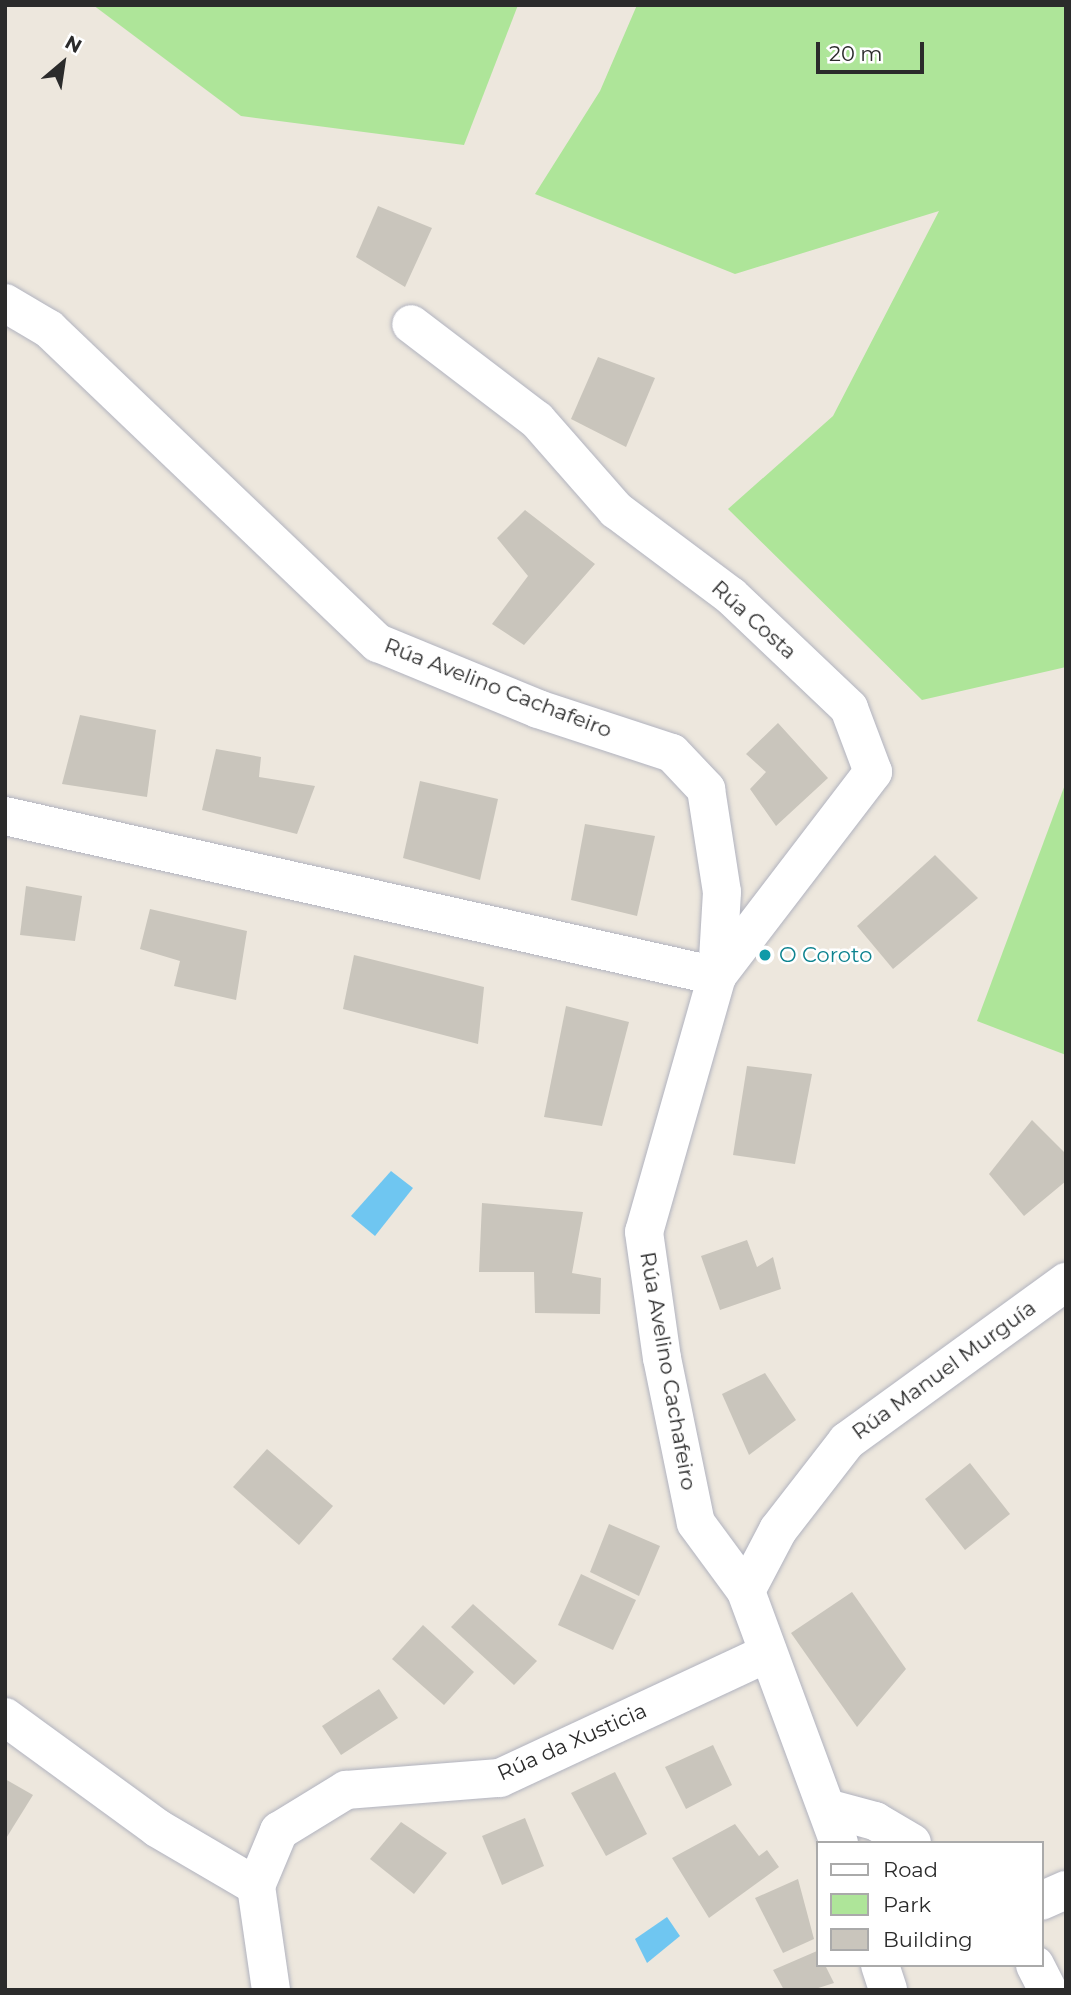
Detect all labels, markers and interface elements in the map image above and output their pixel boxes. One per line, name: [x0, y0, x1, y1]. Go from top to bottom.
north arrow: [28, 28, 98, 98]
scale bar: [819, 28, 928, 72]
text: N: [61, 30, 86, 58]
text: 20 m: [829, 41, 883, 66]
street label: Rúa Costa: [706, 575, 802, 665]
street label: Rúa Avelino Cachafeiro: [381, 633, 615, 743]
place label: O Coroto: [779, 942, 872, 968]
marker: O Coroto: [757, 947, 773, 963]
street label: Rúa Avelino Cachafeiro: [635, 1250, 701, 1492]
street label: Rúa Manuel Murguía: [847, 1295, 1041, 1445]
street label: Rúa da Xusticia: [493, 1698, 651, 1786]
legend: [816, 1841, 1043, 1967]
text: Road: [883, 1857, 938, 1882]
text: Park: [883, 1892, 931, 1917]
text: Building: [883, 1927, 973, 1952]

